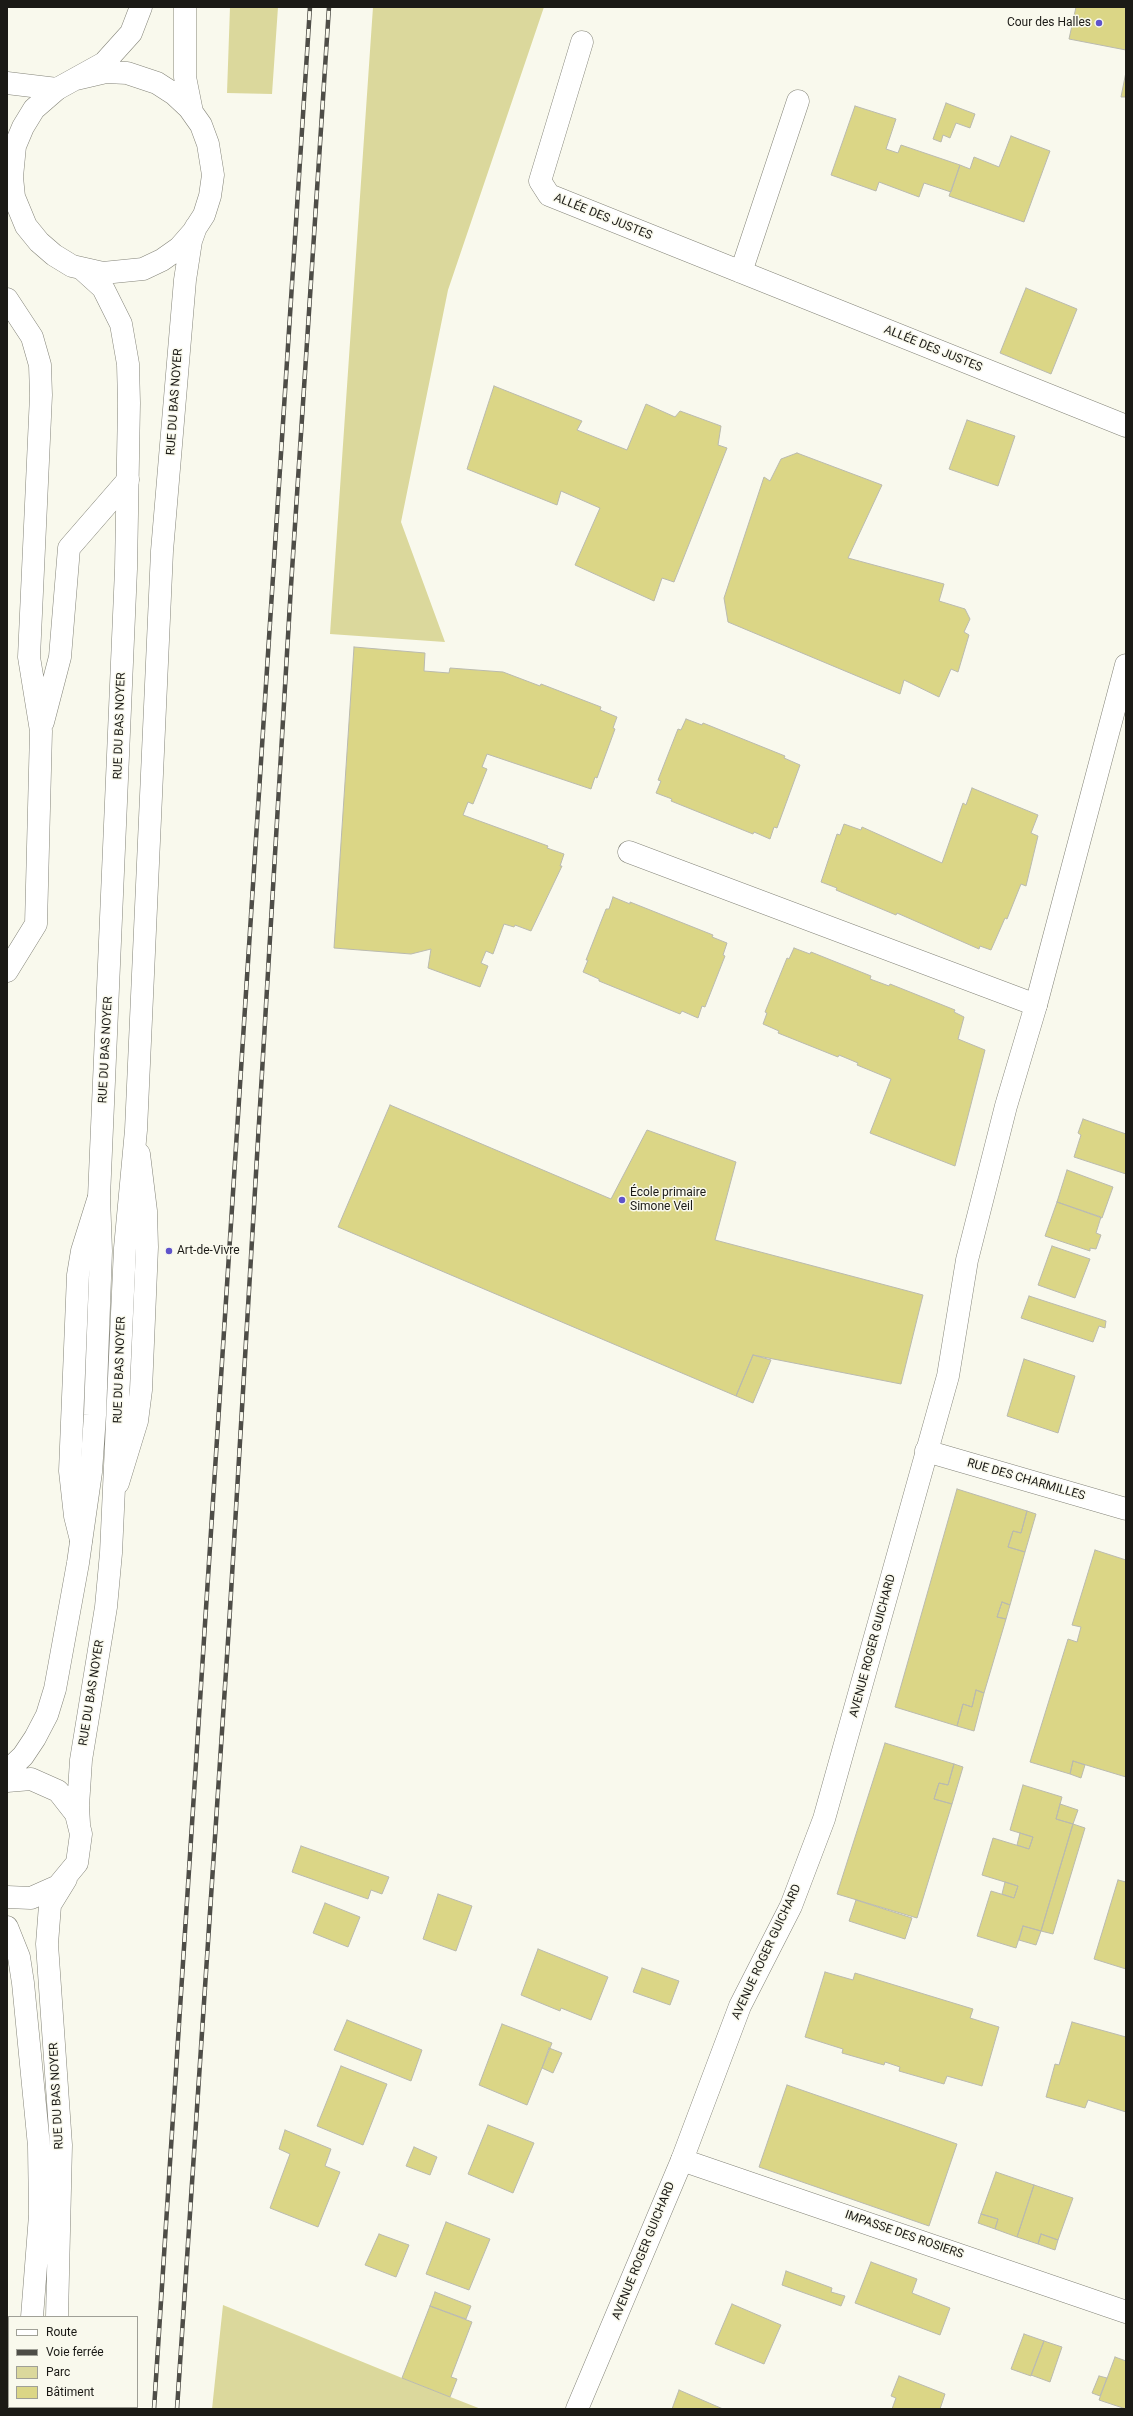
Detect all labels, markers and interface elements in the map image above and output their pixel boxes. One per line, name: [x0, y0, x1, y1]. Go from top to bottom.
place label: Cour des Halles: [1007, 16, 1091, 30]
marker: Cour des Halles: [1094, 18, 1104, 28]
street label: ALLÉE DES JUSTES: [552, 191, 654, 243]
street label: ALLÉE DES JUSTES: [882, 323, 984, 375]
street label: RUE DU BAS NOYER: [164, 348, 186, 456]
street label: RUE DU BAS NOYER: [111, 672, 129, 780]
street label: RUE DU BAS NOYER: [96, 996, 116, 1104]
place label: École primaire Simone Veil: [630, 1186, 706, 1214]
marker: École primaire Simone Veil: [617, 1195, 627, 1205]
place label: Art-de-Vivre: [177, 1244, 240, 1258]
marker: Art-de-Vivre: [164, 1246, 174, 1256]
street label: RUE DU BAS NOYER: [111, 1316, 129, 1424]
street label: RUE DES CHARMILLES: [965, 1456, 1087, 1504]
street label: AVENUE ROGER GUICHARD: [847, 1573, 899, 1719]
street label: RUE DU BAS NOYER: [77, 1639, 107, 1747]
street label: AVENUE ROGER GUICHARD: [729, 1882, 805, 2022]
street label: RUE DU BAS NOYER: [47, 2042, 67, 2150]
street label: AVENUE ROGER GUICHARD: [610, 2180, 678, 2322]
street label: IMPASSE DES ROSIERS: [843, 2208, 965, 2262]
legend: [8, 2316, 138, 2408]
text: Route: [46, 2325, 77, 2339]
text: Voie ferrée: [46, 2345, 104, 2359]
text: Parc: [46, 2365, 70, 2379]
text: Bâtiment: [46, 2385, 94, 2399]

